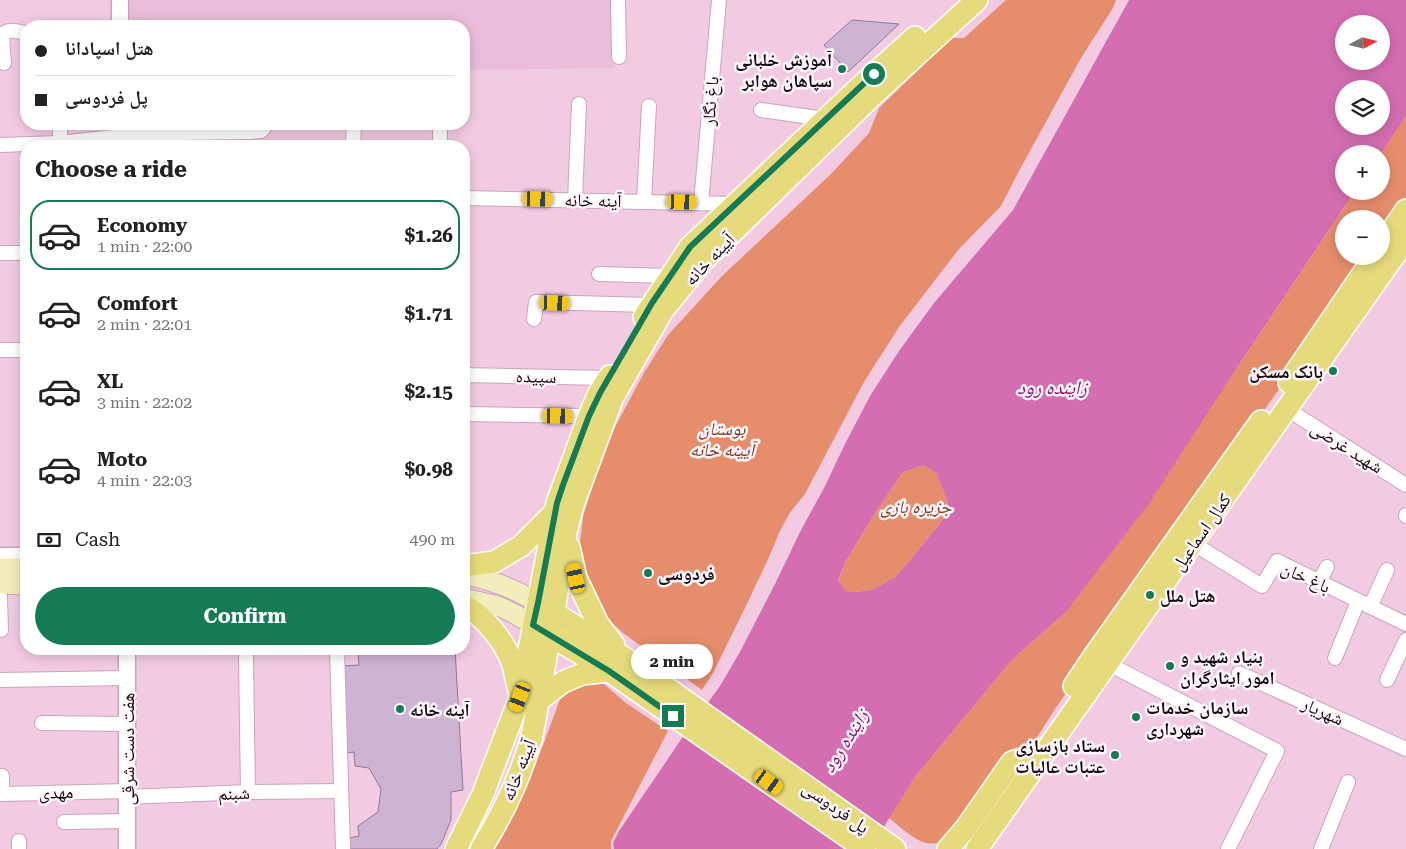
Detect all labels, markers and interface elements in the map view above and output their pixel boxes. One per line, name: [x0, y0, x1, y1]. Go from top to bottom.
north arrow: [1335, 15, 1390, 70]
map controls: [1335, 15, 1390, 265]
text: هتل اسپادانا: [65, 37, 154, 60]
place label: آموزش خلبانی سپاهان هوابر: [735, 49, 832, 92]
marker: آموزش خلبانی سپاهان هوابر: [836, 63, 848, 75]
route start: [863, 63, 885, 85]
street label: باغ نگار: [697, 75, 724, 128]
button: layers: [1335, 80, 1390, 135]
text: پل فردوسی: [65, 86, 148, 109]
button: +: [1335, 145, 1390, 200]
text: Choose a ride: [35, 157, 187, 182]
street label: آینه خانه: [564, 189, 622, 211]
car: [522, 191, 553, 207]
car: [666, 194, 697, 210]
button: −: [1335, 210, 1390, 265]
icon: car: [37, 213, 82, 258]
text: Economy: [97, 214, 187, 237]
text: $1.26: [404, 224, 453, 247]
street label: آیینه خانه: [680, 228, 739, 290]
text: 1 min · 22:00: [97, 237, 192, 256]
icon: car: [37, 291, 82, 336]
text: Comfort: [97, 292, 178, 315]
car: [539, 295, 570, 311]
text: $1.71: [404, 302, 453, 325]
text: 2 min · 22:01: [97, 315, 192, 334]
place label: بانک مسکن: [1249, 361, 1323, 383]
street label: سپیده: [515, 365, 557, 388]
marker: بانک مسکن: [1327, 365, 1339, 377]
icon: car: [37, 369, 82, 414]
text: XL: [97, 370, 123, 393]
water label: زاینده رود: [1017, 376, 1089, 399]
text: $2.15: [404, 380, 453, 403]
text: 3 min · 22:02: [97, 393, 192, 412]
car: [542, 408, 573, 424]
street label: شهید غرضی: [1306, 417, 1387, 478]
park label: بوستان آیینه خانه: [690, 418, 758, 460]
icon: car: [37, 447, 82, 492]
text: Moto: [97, 448, 147, 471]
text: $0.98: [404, 458, 453, 481]
text: 4 min · 22:03: [97, 471, 192, 490]
street label: کمال اسماعیل: [1167, 489, 1236, 575]
park label: جزیره بازی: [880, 496, 952, 518]
icon: cash: [35, 526, 63, 554]
text: Cash: [75, 528, 120, 551]
text: 490 m: [409, 530, 455, 549]
street label: باغ خان: [1278, 557, 1334, 598]
car: [565, 562, 586, 594]
place label: فردوسی: [658, 563, 715, 585]
marker: فردوسی: [642, 567, 654, 579]
place label: هتل ملل: [1160, 585, 1215, 607]
button: Confirm: [35, 587, 455, 645]
marker: هتل ملل: [1144, 589, 1156, 601]
callout: 2 min: [632, 644, 714, 678]
place label: بنیاد شهید و امور ایثارگران: [1180, 646, 1275, 689]
text: 2 min: [650, 652, 694, 671]
marker: بنیاد شهید و امور ایثارگران: [1164, 660, 1176, 672]
car: [507, 680, 532, 714]
street label: شهریار: [1298, 692, 1347, 730]
street label: هفت دست شرقی: [117, 693, 139, 805]
place label: سازمان خدمات شهرداری: [1146, 697, 1248, 740]
place label: آینه خانه: [410, 699, 470, 720]
marker: آینه خانه: [394, 703, 406, 715]
water label: زاینده رود: [817, 704, 874, 777]
route end: [662, 705, 684, 727]
marker: سازمان خدمات شهرداری: [1130, 711, 1142, 723]
place label: ستاد بازسازی عتبات عالیات: [1015, 735, 1105, 777]
street label: آیینه خانه: [497, 736, 540, 804]
marker: ستاد بازسازی عتبات عالیات: [1109, 749, 1121, 761]
car: [752, 767, 785, 797]
street label: پل فردوسی: [798, 777, 873, 838]
street label: مهدی: [38, 781, 74, 804]
street label: شبنم: [218, 782, 250, 806]

